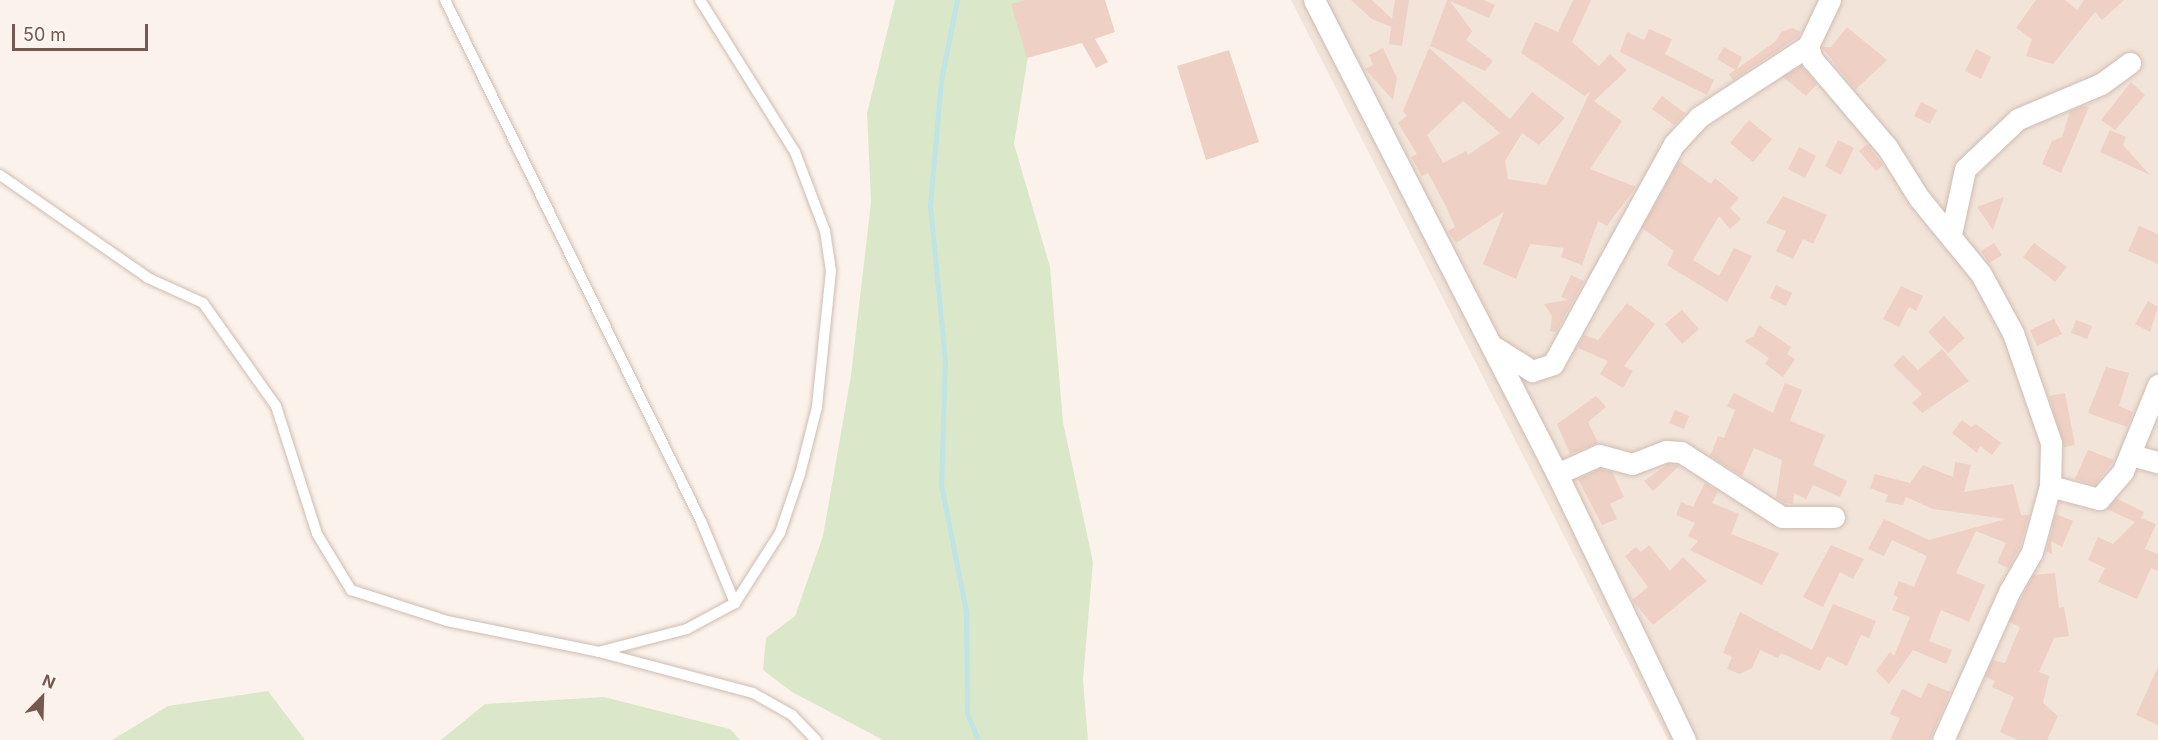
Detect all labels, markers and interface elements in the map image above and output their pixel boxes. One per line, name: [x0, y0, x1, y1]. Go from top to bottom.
scale bar: [15, 12, 152, 50]
text: 50 m: [23, 24, 66, 45]
north arrow: [12, 668, 72, 728]
text: N: [40, 670, 59, 693]

